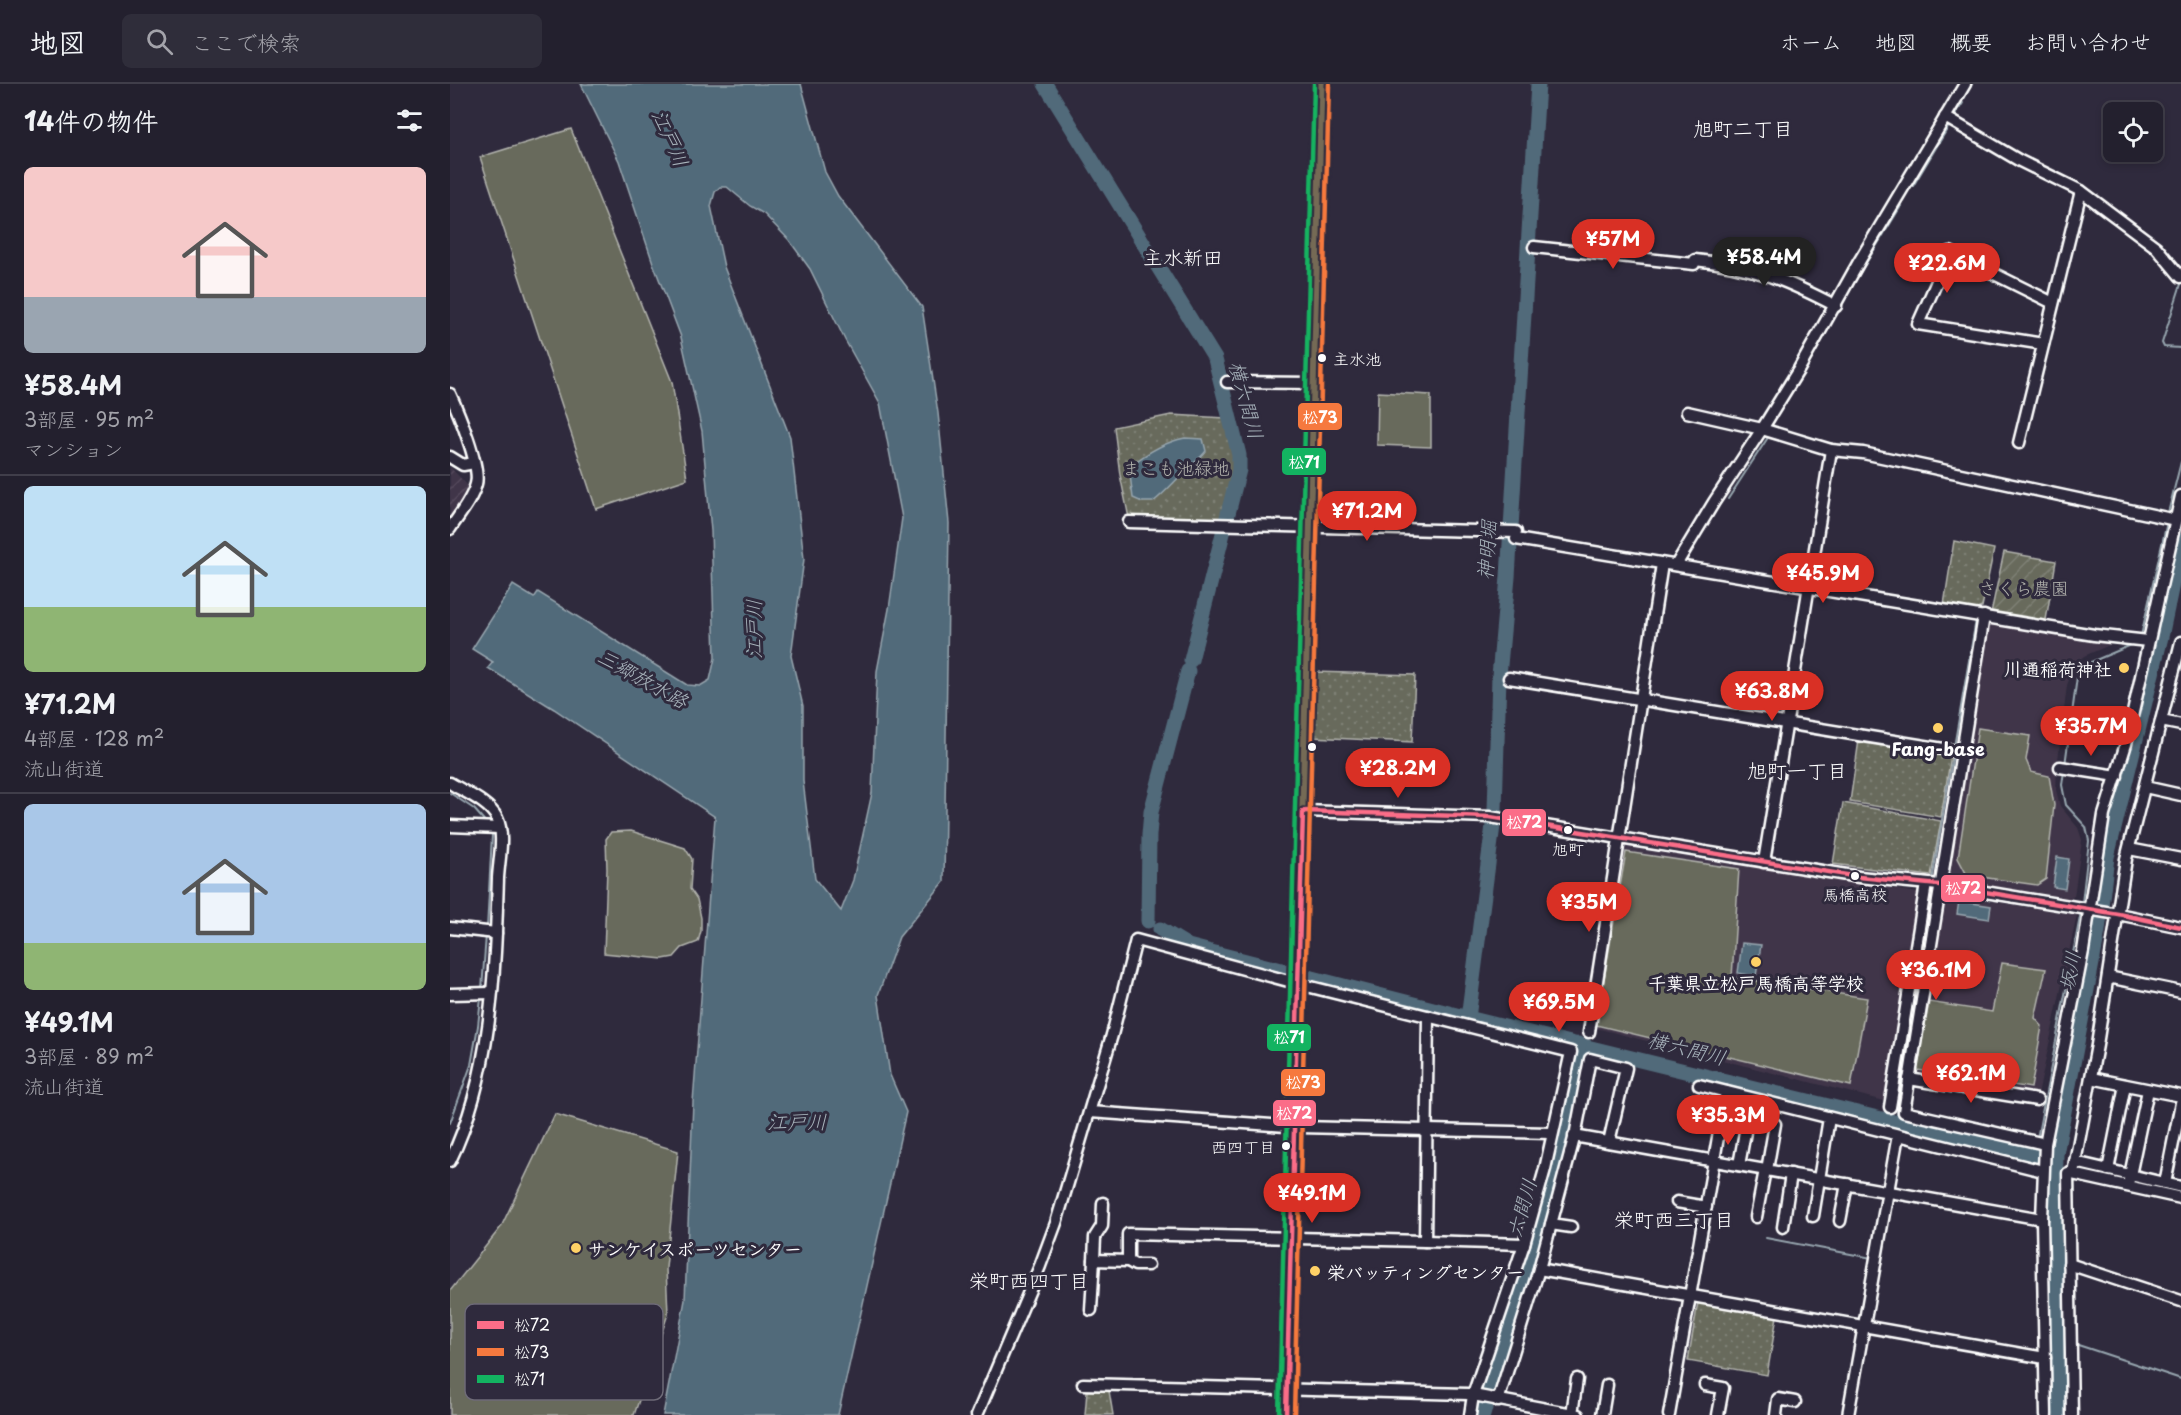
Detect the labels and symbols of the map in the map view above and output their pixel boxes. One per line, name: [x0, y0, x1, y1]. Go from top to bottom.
water label: 江戸川: [645, 104, 697, 172]
district label: 旭町二丁目: [1693, 113, 1793, 143]
pin: ¥57M: [1577, 219, 1649, 270]
pin: ¥58.4M: [1715, 237, 1813, 288]
district label: 主水新田: [1143, 242, 1223, 272]
pin: ¥22.6M: [1898, 243, 1996, 294]
place label: 主水池: [1333, 346, 1381, 370]
marker: 主水池: [1316, 352, 1328, 364]
water label: 横六間川: [1222, 357, 1272, 443]
line badge: 松73: [1297, 402, 1343, 431]
text: 松73: [1302, 404, 1338, 428]
line badge: 松71: [1281, 447, 1327, 476]
text: 松71: [1288, 449, 1320, 473]
park label: まこも池緑地: [1122, 454, 1230, 481]
pin: ¥71.2M: [1318, 491, 1416, 542]
water label: 神明堀: [1469, 518, 1503, 581]
pin: ¥45.9M: [1774, 553, 1872, 604]
park label: さくら農園: [1979, 574, 2069, 601]
water label: 江戸川: [738, 599, 768, 659]
water label: 三郷放水路: [592, 641, 695, 716]
place label: 川通稲荷神社: [2004, 655, 2112, 682]
marker: 川通稲荷神社: [2117, 661, 2131, 675]
pin: ¥63.8M: [1723, 671, 1821, 722]
pin: ¥35.7M: [2042, 706, 2140, 757]
marker: Fang-base: [1931, 721, 1945, 735]
place label: Fang-base: [1891, 735, 1985, 762]
unlabelled marker: [1306, 741, 1318, 753]
pin: ¥28.2M: [1349, 748, 1447, 799]
district label: 旭町一丁目: [1747, 755, 1847, 785]
line badge: 松72: [1501, 808, 1547, 837]
text: 松72: [1506, 809, 1542, 833]
marker: 旭町: [1562, 824, 1574, 836]
place label: 旭町: [1552, 836, 1584, 860]
marker: 馬橋高校: [1849, 870, 1861, 882]
line badge: 松72: [1940, 874, 1986, 903]
text: 松72: [1945, 875, 1981, 899]
pin: ¥35M: [1553, 882, 1625, 933]
place label: 馬橋高校: [1823, 882, 1887, 906]
water label: 坂川: [2050, 949, 2088, 993]
pin: ¥36.1M: [1887, 950, 1985, 1001]
marker: 千葉県立松戸馬橋高等学校: [1749, 955, 1763, 969]
place label: 千葉県立松戸馬橋高等学校: [1648, 969, 1864, 996]
pin: ¥69.5M: [1510, 982, 1608, 1033]
line badge: 松71: [1266, 1023, 1312, 1052]
text: 松71: [1273, 1024, 1305, 1048]
water label: 横六間川: [1645, 1024, 1729, 1072]
pin: ¥62.1M: [1922, 1053, 2020, 1104]
line badge: 松73: [1280, 1068, 1326, 1097]
text: 松73: [1285, 1069, 1321, 1093]
pin: ¥35.3M: [1679, 1095, 1777, 1146]
line badge: 松72: [1272, 1099, 1317, 1127]
text: 松72: [1276, 1100, 1312, 1124]
water label: 江戸川: [767, 1106, 827, 1136]
place label: 西四丁目: [1211, 1134, 1275, 1158]
marker: 西四丁目: [1280, 1140, 1292, 1152]
pin: ¥49.1M: [1263, 1173, 1361, 1224]
water label: 六間川: [1498, 1175, 1544, 1241]
district label: 栄町西三丁目: [1614, 1204, 1734, 1234]
place label: サンケイスポーツセンター: [588, 1235, 802, 1262]
marker: サンケイスポーツセンター: [569, 1241, 583, 1255]
place label: 栄バッティングセンター: [1327, 1258, 1524, 1285]
marker: 栄バッティングセンター: [1308, 1264, 1322, 1278]
district label: 栄町西四丁目: [969, 1265, 1089, 1295]
legend: [465, 1304, 663, 1400]
text: 松72: [514, 1312, 550, 1336]
text: 松73: [514, 1339, 549, 1363]
text: 松71: [514, 1366, 545, 1390]

